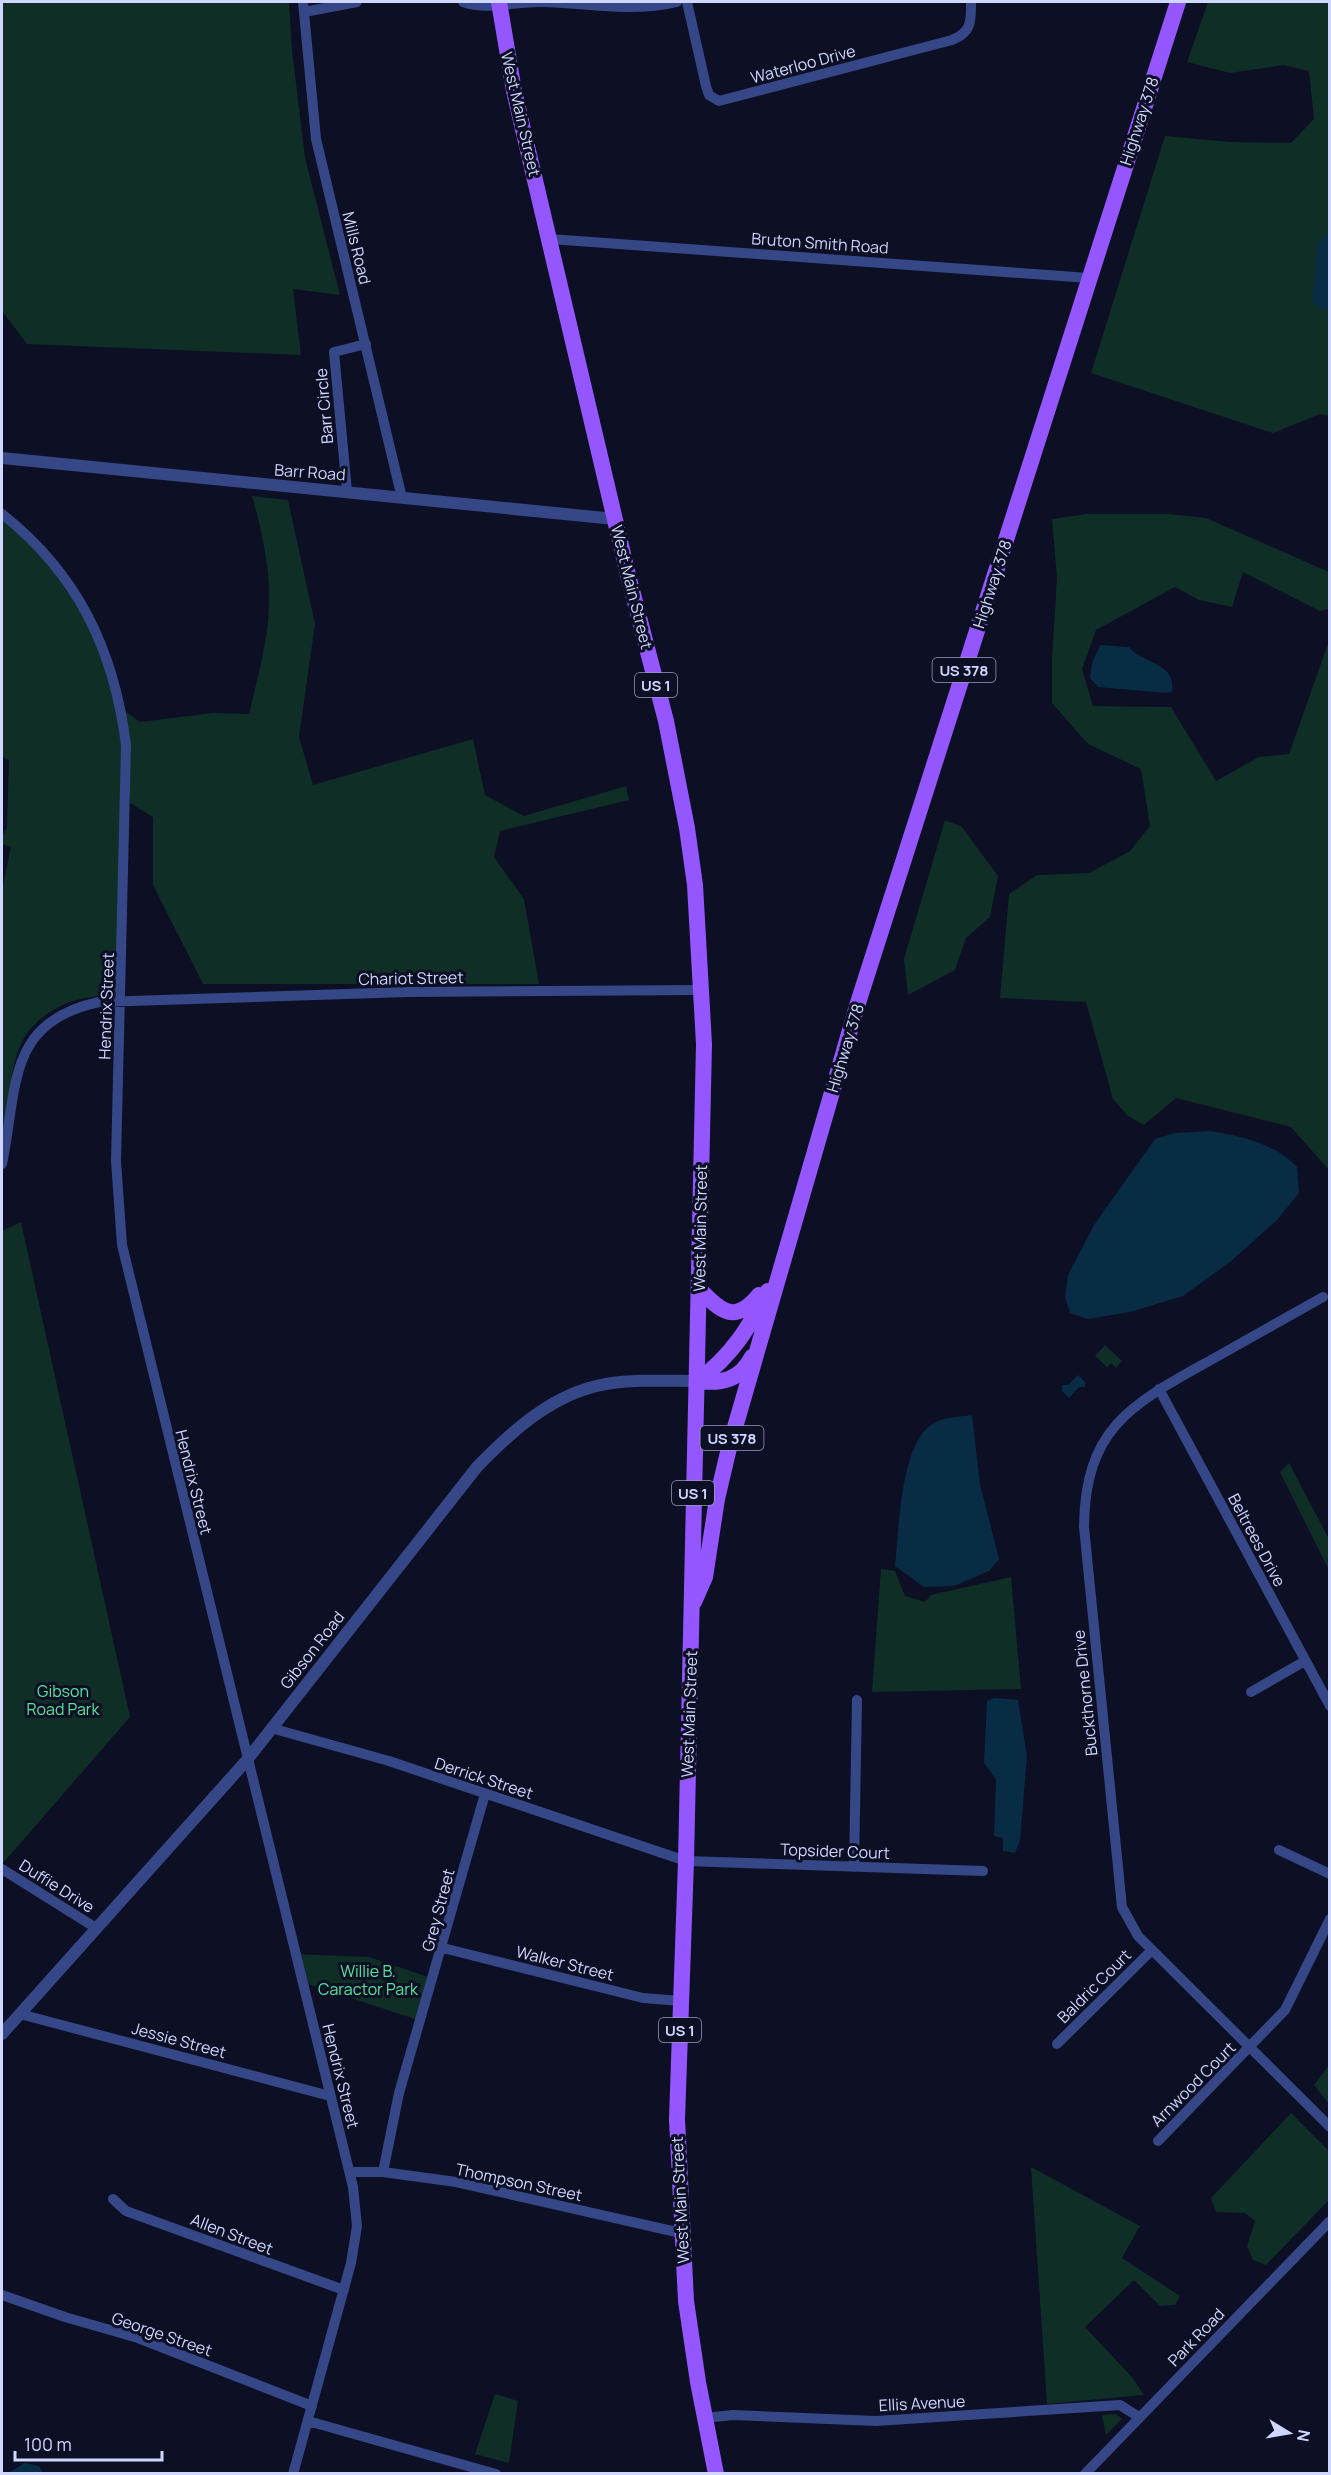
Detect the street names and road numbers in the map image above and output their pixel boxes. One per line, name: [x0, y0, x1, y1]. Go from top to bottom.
street label: Waterloo Drive: [748, 39, 858, 89]
street label: West Main Street: [496, 50, 546, 178]
street label: Highway 378: [1114, 74, 1164, 168]
street label: Mills Road: [337, 209, 377, 287]
street label: Bruton Smith Road: [751, 227, 889, 259]
street label: Barr Circle: [310, 367, 338, 445]
street label: Barr Road: [274, 459, 346, 485]
street label: West Main Street: [606, 523, 658, 651]
street label: Highway 378: [967, 537, 1017, 631]
road number: US 378: [932, 658, 996, 682]
road number: US 1: [635, 673, 677, 697]
street label: Hendrix Street: [93, 952, 119, 1060]
street label: Chariot Street: [358, 966, 464, 990]
street label: Highway 378: [821, 1001, 869, 1095]
street label: West Main Street: [688, 1164, 712, 1292]
road number: US 378: [700, 1426, 764, 1450]
street label: Hendrix Street: [170, 1427, 218, 1537]
road number: US 1: [672, 1481, 714, 1505]
street label: Beltrees Drive: [1223, 1490, 1291, 1590]
street label: Gibson Road: [275, 1607, 349, 1693]
street label: Buckthorne Drive: [1067, 1629, 1103, 1757]
street label: West Main Street: [676, 1650, 702, 1778]
street label: Derrick Street: [432, 1752, 536, 1804]
street label: Topsider Court: [780, 1838, 890, 1864]
street label: Duffie Drive: [15, 1854, 99, 1918]
street label: Grey Street: [416, 1866, 460, 1954]
street label: Walker Street: [514, 1940, 616, 1986]
street label: Baldric Court: [1052, 1944, 1136, 2028]
street label: Jessie Street: [129, 2017, 229, 2063]
road number: US 1: [659, 2018, 701, 2042]
street label: Hendrix Street: [317, 2021, 365, 2131]
street label: Arnwood Court: [1146, 2037, 1240, 2131]
street label: West Main Street: [666, 2136, 694, 2264]
street label: Thompson Street: [454, 2158, 584, 2206]
street label: Allen Street: [188, 2208, 276, 2260]
street label: Park Road: [1163, 2303, 1229, 2371]
street label: George Street: [109, 2307, 215, 2361]
street label: Ellis Avenue: [878, 2390, 966, 2416]

